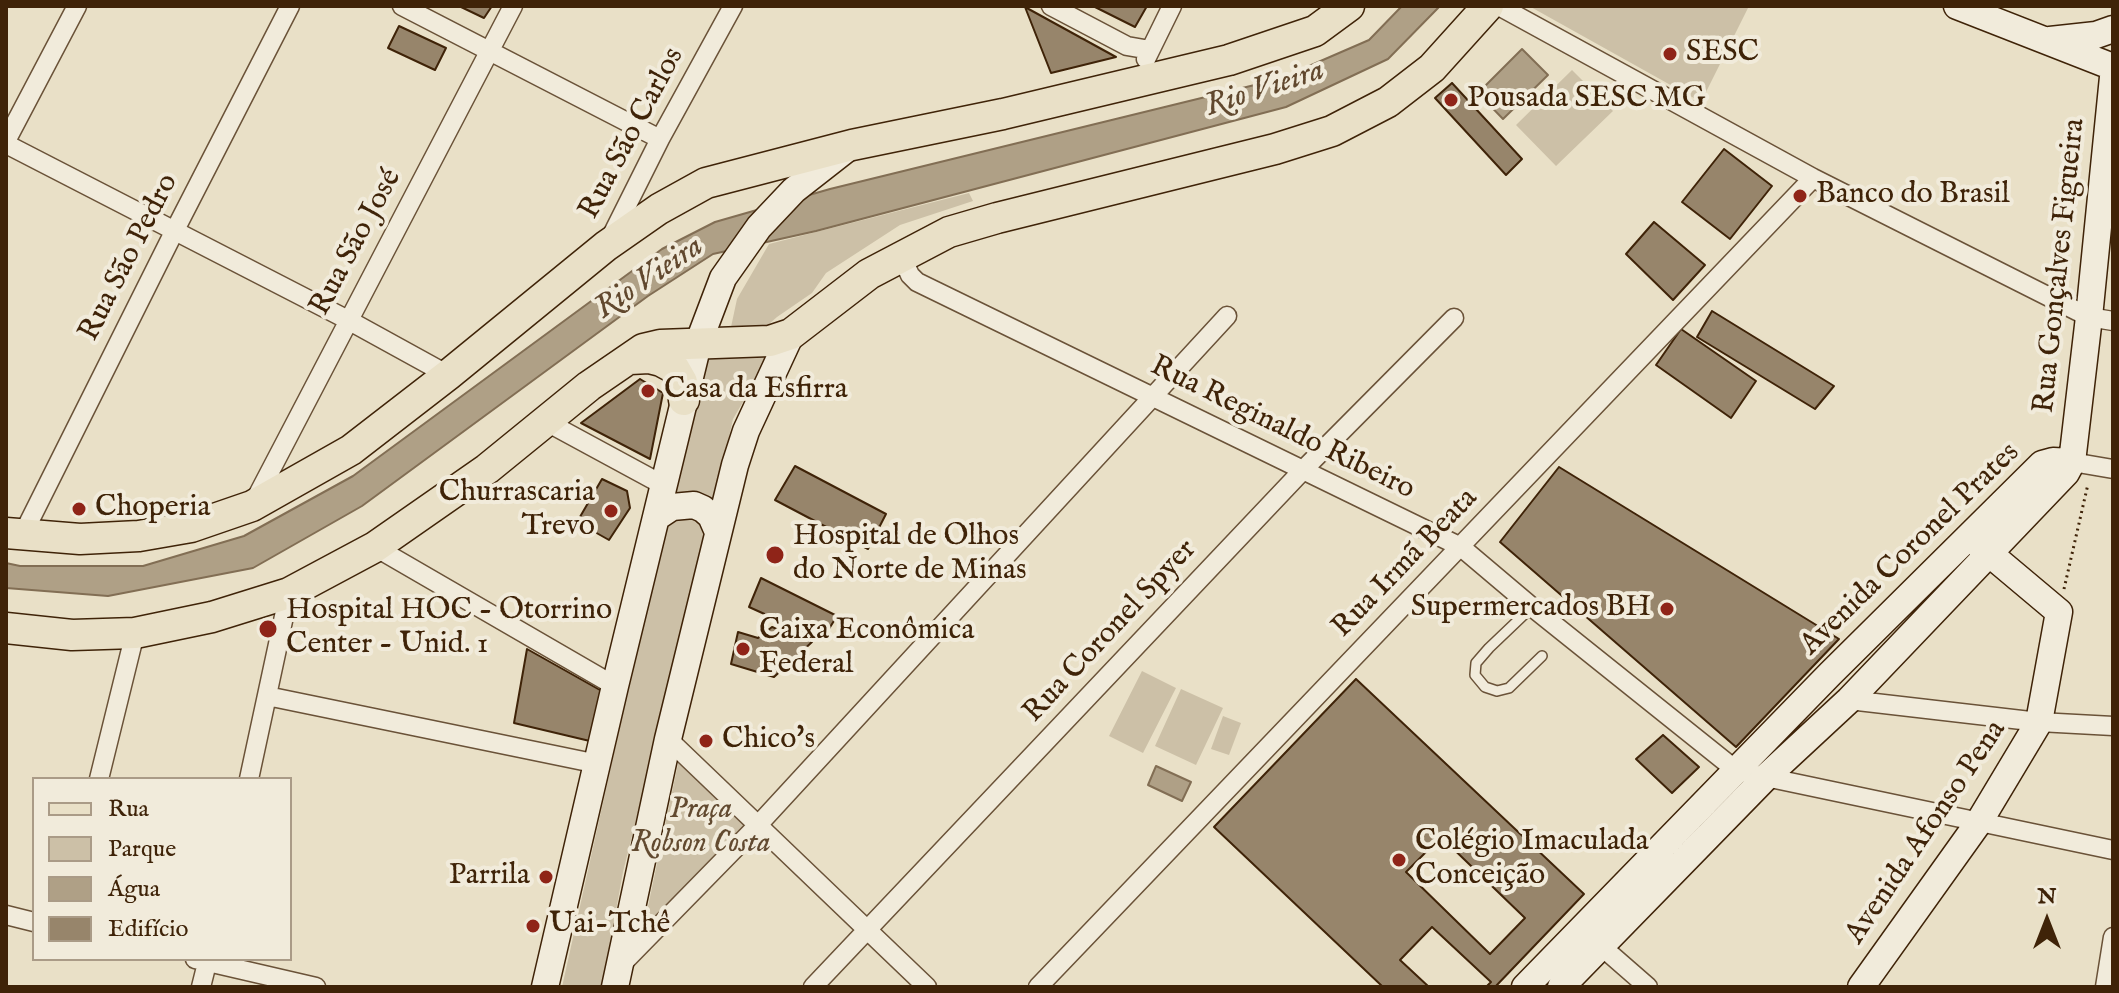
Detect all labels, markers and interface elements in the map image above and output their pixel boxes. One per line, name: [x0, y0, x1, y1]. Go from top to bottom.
place label: SESC: [1686, 36, 1759, 72]
street label: Rua São Carlos: [573, 42, 693, 226]
marker: SESC: [1661, 45, 1679, 63]
water label: Rio Vieira: [1201, 53, 1329, 127]
place label: Pousada SESC MG: [1467, 82, 1706, 118]
marker: Pousada SESC MG: [1442, 91, 1460, 109]
street label: Rua Gonçalves Figueira: [2028, 117, 2094, 415]
street label: Rua São José: [303, 164, 411, 322]
street label: Rua São Pedro: [72, 168, 188, 348]
place label: Banco do Brasil: [1816, 178, 2010, 214]
marker: Banco do Brasil: [1791, 187, 1809, 205]
water label: Rio Vieira: [588, 229, 712, 329]
street label: Rua Reginaldo Ribeiro: [1144, 349, 1420, 509]
place label: Casa da Esfirra: [664, 373, 848, 409]
marker: Casa da Esfirra: [639, 382, 657, 400]
street label: Avenida Coronel Prates: [1794, 436, 2028, 664]
place label: Churrascaria Trevo: [439, 476, 595, 546]
street label: Rua Irmã Beata: [1326, 482, 1486, 646]
place label: Choperia: [95, 491, 211, 527]
marker: Choperia: [70, 500, 88, 518]
marker: Churrascaria Trevo: [602, 502, 620, 520]
place label: Hospital de Olhos do Norte de Minas: [793, 520, 1027, 590]
street label: Rua Coronel Spyer: [1017, 533, 1205, 731]
marker: Hospital de Olhos do Norte de Minas: [764, 544, 786, 566]
place label: Supermercados BH: [1411, 591, 1651, 627]
place label: Hospital HOC - Otorrino Center - Unid. 1: [286, 594, 612, 664]
marker: Supermercados BH: [1658, 600, 1676, 618]
place label: Caixa Econômica Federal: [759, 614, 974, 684]
marker: Hospital HOC - Otorrino Center - Unid. 1: [257, 618, 279, 640]
marker: Caixa Econômica Federal: [734, 640, 752, 658]
street label: Avenida Afonso Pena: [1839, 714, 2015, 952]
place label: Chico's: [722, 723, 815, 759]
marker: Chico's: [697, 732, 715, 750]
legend: [32, 777, 292, 961]
park label: Praça Robson Costa: [631, 793, 771, 864]
text: Rua: [108, 794, 149, 825]
place label: Colégio Imaculada Conceição: [1415, 825, 1649, 896]
text: Parque: [108, 834, 176, 865]
marker: Colégio Imaculada Conceição: [1390, 851, 1408, 869]
place label: Parrila: [449, 859, 530, 895]
marker: Parrila: [537, 868, 555, 886]
text: Água: [108, 874, 160, 905]
north arrow: [2007, 881, 2087, 961]
text: N: [2037, 883, 2057, 911]
place label: Uai-Tchê: [549, 908, 670, 944]
text: Edifício: [108, 914, 188, 945]
marker: Uai-Tchê: [524, 917, 542, 935]

